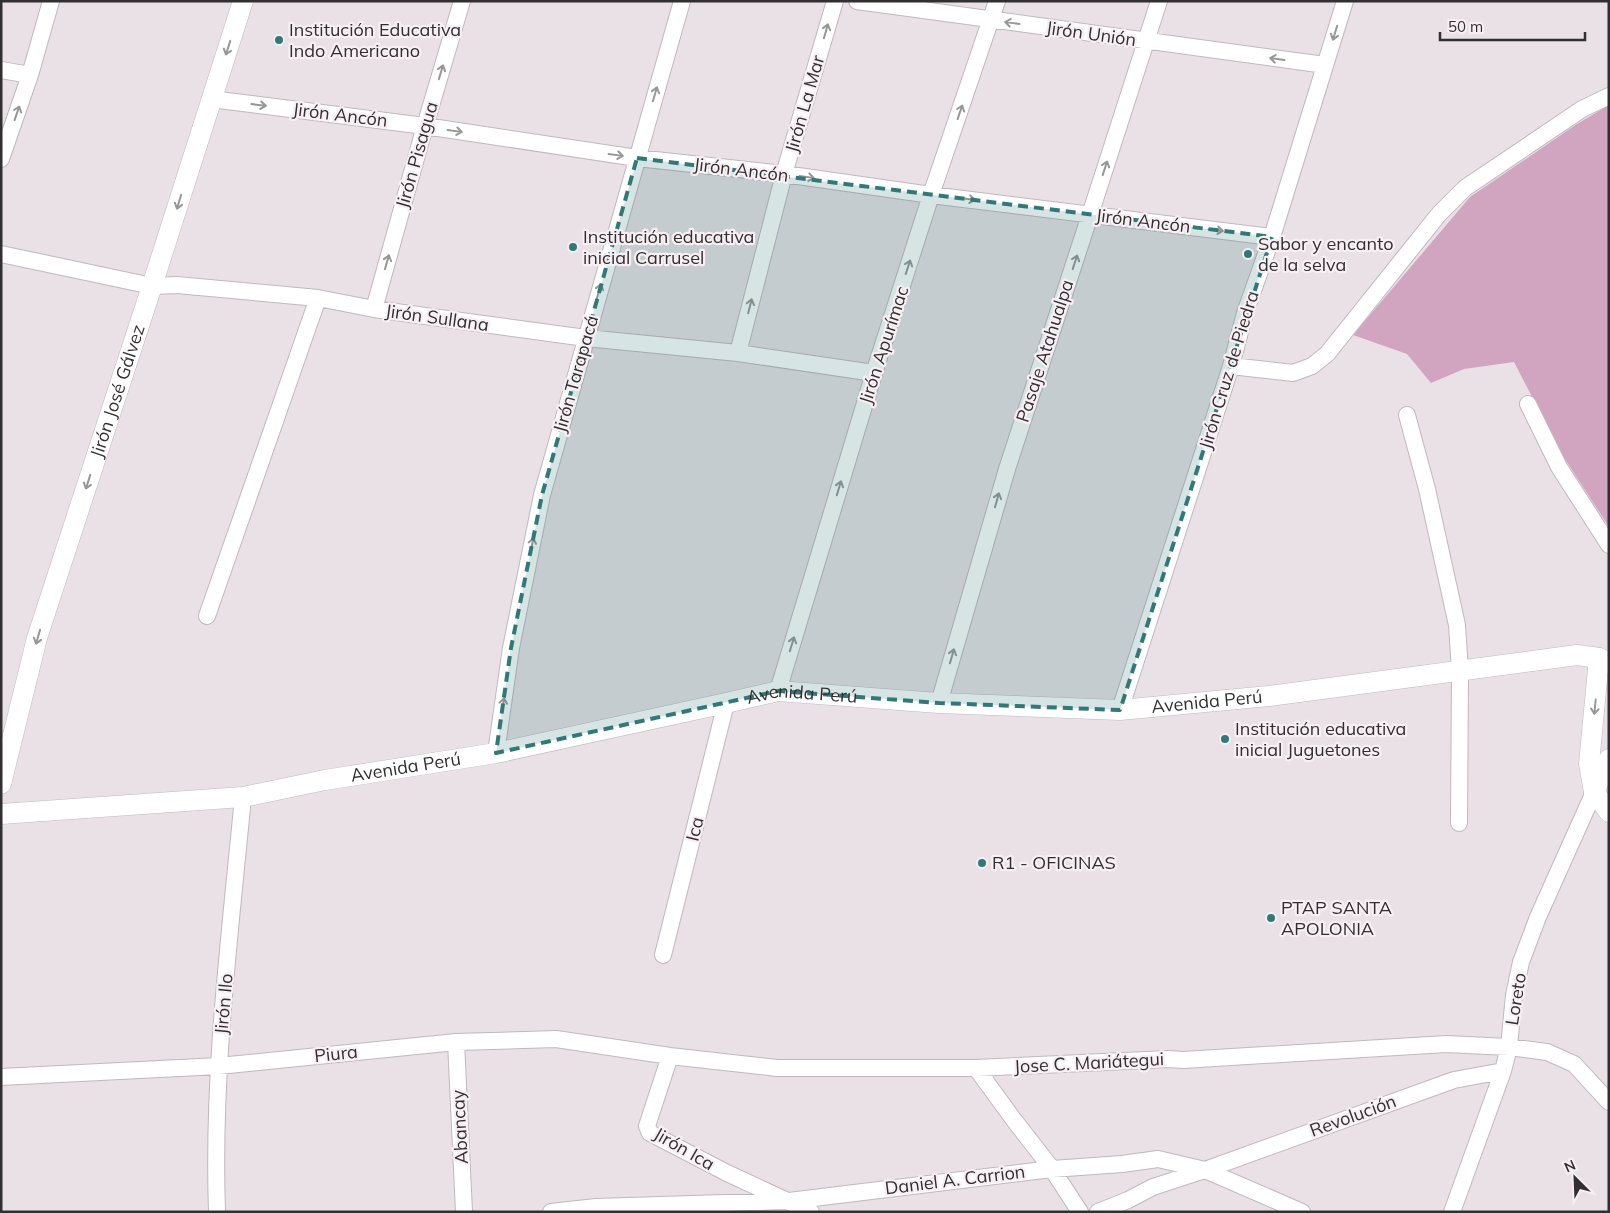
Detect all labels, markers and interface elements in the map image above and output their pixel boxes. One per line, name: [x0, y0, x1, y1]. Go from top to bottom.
scale bar: [1440, 10, 1585, 42]
street label: Jirón Unión: [1044, 16, 1138, 51]
text: 50 m: [1448, 17, 1483, 36]
place label: Institución Educativa Indo Americano: [289, 18, 461, 62]
one-way arrow: [1004, 18, 1020, 28]
one-way arrow: [822, 23, 831, 39]
one-way arrow: [1330, 25, 1340, 41]
marker: Institución Educativa Indo Americano: [273, 34, 285, 46]
one-way arrow: [223, 39, 232, 55]
street label: Jirón La Mar: [780, 52, 830, 155]
one-way arrow: [1269, 54, 1285, 64]
one-way arrow: [436, 64, 446, 80]
one-way arrow: [651, 86, 661, 102]
street label: Jirón Ancón: [291, 97, 389, 132]
street label: Jirón Pisagua: [390, 99, 443, 211]
one-way arrow: [251, 100, 267, 110]
one-way arrow: [955, 105, 965, 121]
one-way arrow: [13, 106, 22, 121]
one-way arrow: [447, 126, 463, 136]
one-way arrow: [608, 150, 624, 160]
street label: Jirón Ancón: [692, 152, 790, 187]
one-way arrow: [1101, 161, 1111, 177]
one-way arrow: [799, 173, 815, 183]
one-way arrow: [173, 194, 183, 210]
one-way arrow: [960, 195, 976, 205]
street label: Jirón Ancón: [1094, 203, 1192, 238]
place label: Institución educativa inicial Carrusel: [583, 225, 754, 269]
one-way arrow: [1208, 225, 1224, 235]
place label: Sabor y encanto de la selva: [1258, 232, 1394, 276]
marker: Institución educativa inicial Carrusel: [567, 241, 579, 253]
marker: Sabor y encanto de la selva: [1242, 248, 1254, 260]
one-way arrow: [382, 255, 392, 271]
one-way arrow: [1070, 255, 1080, 271]
one-way arrow: [904, 259, 914, 275]
street label: Pasaje Atahualpa: [1011, 277, 1078, 425]
one-way arrow: [595, 283, 605, 299]
street label: Jirón Apurímac: [854, 283, 913, 407]
street label: Jirón Cruz de Piedra: [1193, 288, 1264, 452]
one-way arrow: [746, 298, 756, 314]
street label: Jirón Sullana: [384, 299, 490, 336]
street label: Jirón Tarapacá: [548, 313, 603, 435]
street label: Jirón José Gálvez: [85, 322, 150, 461]
one-way arrow: [83, 474, 92, 489]
one-way arrow: [835, 481, 845, 497]
one-way arrow: [993, 493, 1003, 509]
one-way arrow: [528, 538, 537, 554]
one-way arrow: [33, 628, 42, 644]
one-way arrow: [788, 637, 797, 652]
one-way arrow: [948, 649, 958, 665]
street label: Avenida Perú: [744, 679, 858, 709]
street label: Avenida Perú: [1150, 685, 1263, 718]
one-way arrow: [498, 697, 508, 713]
one-way arrow: [1590, 698, 1600, 714]
place label: Institución educativa inicial Juguetones: [1235, 717, 1406, 761]
marker: Institución educativa inicial Juguetones: [1219, 733, 1231, 745]
street label: Avenida Perú: [349, 747, 462, 787]
street label: Ica: [680, 814, 709, 843]
place label: R1 - OFICINAS: [992, 851, 1116, 874]
marker: R1 - OFICINAS: [976, 857, 988, 869]
place label: PTAP SANTA APOLONIA: [1281, 896, 1392, 940]
marker: PTAP SANTA APOLONIA: [1265, 912, 1277, 924]
street label: Loreto: [1500, 971, 1531, 1027]
street label: Jirón Ilo: [209, 972, 238, 1036]
street label: Piura: [313, 1040, 359, 1067]
street label: Jose C. Mariátegui: [1013, 1047, 1165, 1078]
street label: Abancay: [446, 1089, 473, 1165]
street label: Revolución: [1306, 1089, 1399, 1142]
street label: Jirón Ica: [650, 1122, 719, 1175]
north arrow: [1550, 1153, 1600, 1203]
text: N: [1561, 1156, 1578, 1176]
street label: Daniel A. Carrion: [883, 1159, 1026, 1200]

